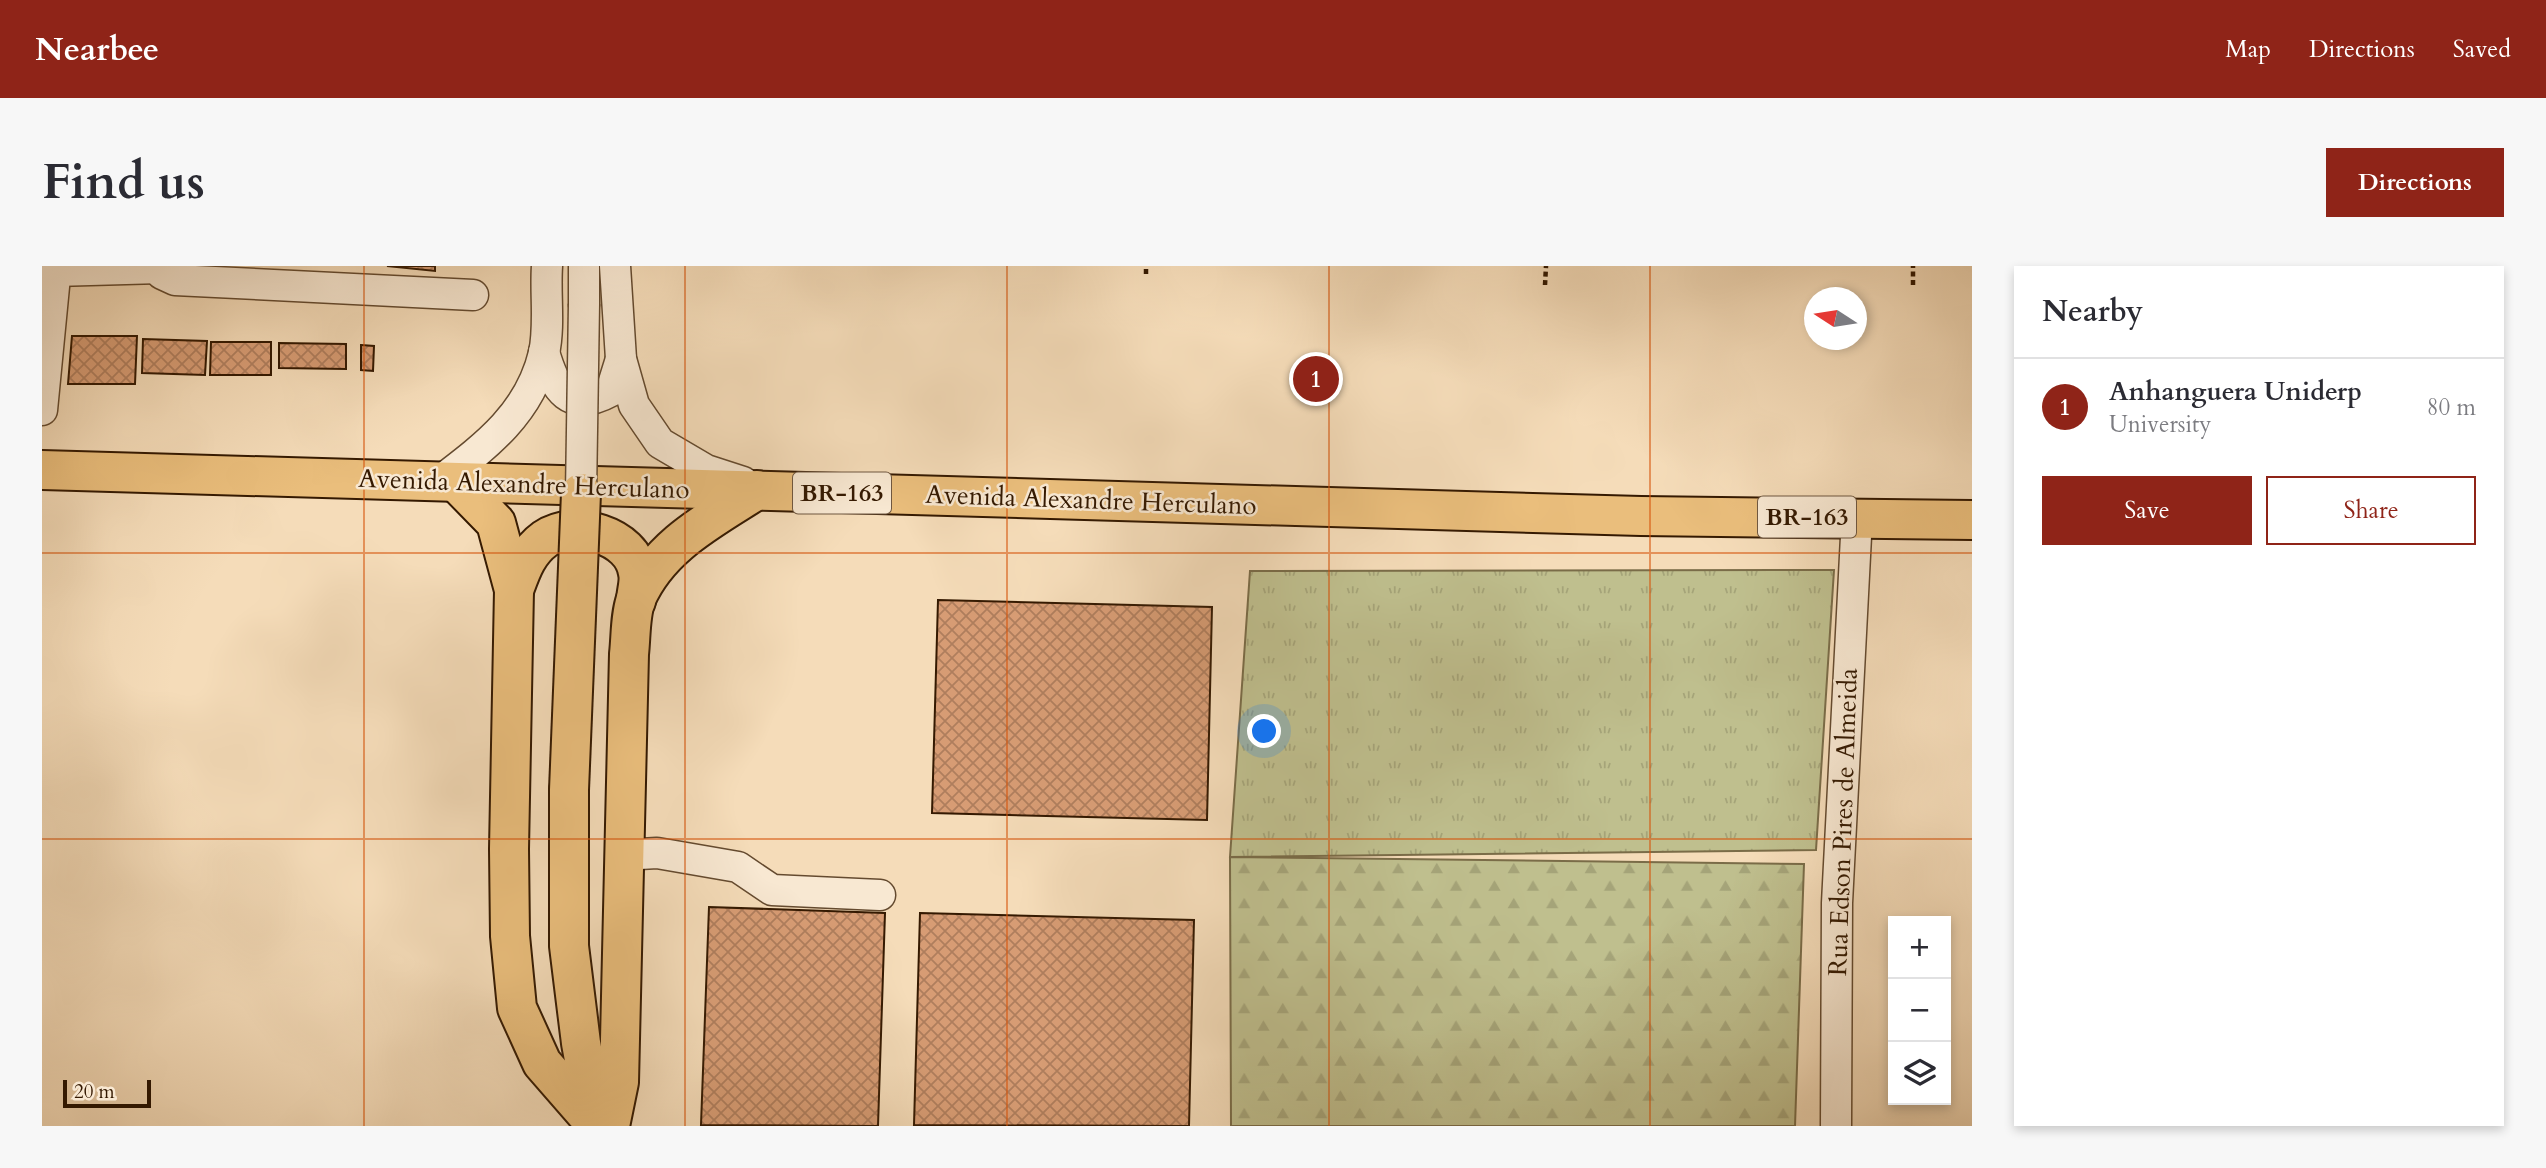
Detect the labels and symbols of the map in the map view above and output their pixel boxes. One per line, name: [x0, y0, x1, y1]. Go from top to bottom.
north arrow: [1804, 287, 1867, 350]
pin: 1: [1293, 353, 1339, 405]
street label: Avenida Alexandre Herculano: [358, 461, 690, 507]
road number: BR-163: [793, 473, 891, 514]
street label: Avenida Alexandre Herculano: [925, 477, 1257, 523]
road number: BR-163: [1758, 496, 1856, 538]
street label: Rua Edson Pires de Almeida: [1820, 667, 1866, 977]
your location: [1247, 714, 1281, 748]
scale bar: [63, 1077, 150, 1109]

